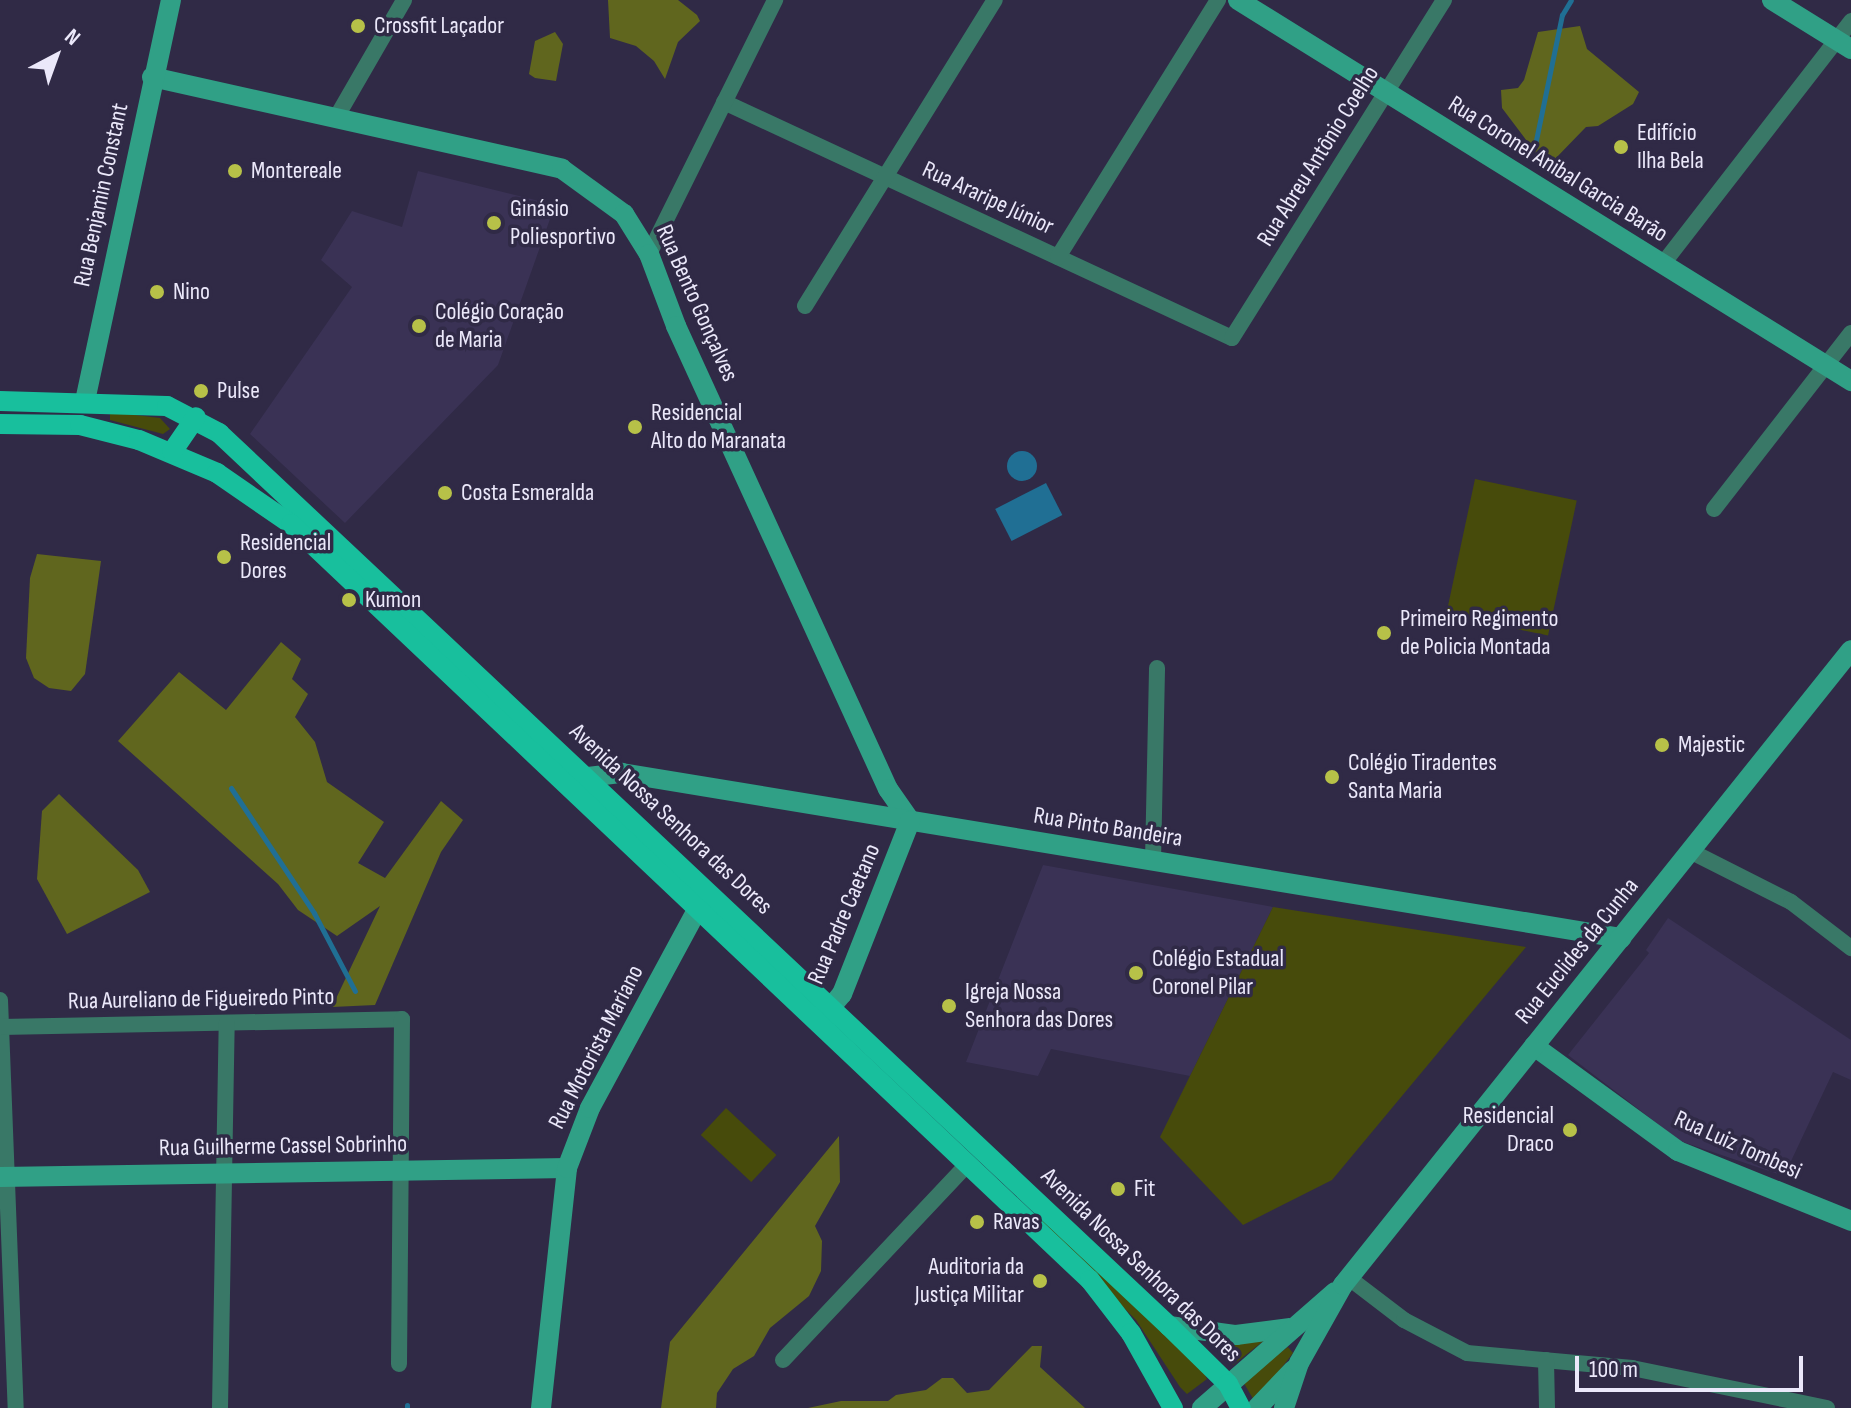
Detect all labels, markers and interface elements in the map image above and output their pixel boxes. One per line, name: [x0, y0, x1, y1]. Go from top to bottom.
place label: Crossfit Laçador: [374, 12, 504, 40]
north arrow: [16, 16, 96, 96]
marker: Crossfit Laçador: [349, 17, 367, 35]
text: N: [59, 23, 85, 52]
street label: Rua Abreu Antônio Coelho: [1251, 61, 1385, 251]
street label: Rua Coronel Anibal Garcia Barão: [1443, 90, 1673, 248]
street label: Rua Benjamin Constant: [68, 101, 134, 289]
place label: Edifício Ilha Bela: [1637, 119, 1704, 175]
marker: Edifício Ilha Bela: [1612, 138, 1630, 156]
street label: Rua Araripe Júnior: [918, 155, 1058, 241]
place label: Montereale: [251, 157, 342, 185]
marker: Montereale: [226, 162, 244, 180]
place label: Ginásio Poliesportivo: [510, 195, 616, 251]
marker: Ginásio Poliesportivo: [485, 214, 503, 232]
street label: Rua Bento Gonçalves: [650, 220, 744, 386]
place label: Nino: [173, 278, 210, 306]
marker: Nino: [148, 283, 166, 301]
place label: Colégio Coração de Maria: [435, 298, 564, 354]
marker: Colégio Coração de Maria: [410, 317, 428, 335]
place label: Pulse: [217, 377, 260, 405]
marker: Pulse: [192, 382, 210, 400]
place label: Residencial Alto do Maranata: [651, 399, 786, 455]
marker: Residencial Alto do Maranata: [626, 418, 644, 436]
place label: Costa Esmeralda: [461, 479, 594, 507]
marker: Costa Esmeralda: [436, 484, 454, 502]
place label: Residencial Dores: [240, 529, 331, 585]
marker: Residencial Dores: [215, 548, 233, 566]
place label: Kumon: [365, 586, 421, 614]
marker: Kumon: [340, 591, 358, 609]
place label: Primeiro Regimento de Policia Montada: [1400, 605, 1558, 661]
marker: Primeiro Regimento de Policia Montada: [1375, 624, 1393, 642]
street label: Avenida Nossa Senhora das Dores: [564, 717, 778, 921]
place label: Majestic: [1678, 731, 1745, 759]
marker: Majestic: [1653, 736, 1671, 754]
place label: Colégio Tiradentes Santa Maria: [1348, 749, 1497, 805]
marker: Colégio Tiradentes Santa Maria: [1323, 768, 1341, 786]
street label: Rua Pinto Bandeira: [1032, 801, 1184, 853]
street label: Rua Padre Caetano: [801, 839, 887, 989]
street label: Rua Euclides da Cunha: [1509, 872, 1645, 1030]
place label: Colégio Estadual Coronel Pilar: [1152, 945, 1284, 1001]
street label: Rua Motorista Mariano: [542, 960, 650, 1134]
marker: Colégio Estadual Coronel Pilar: [1127, 964, 1145, 982]
place label: Igreja Nossa Senhora das Dores: [965, 978, 1113, 1034]
street label: Rua Aureliano de Figueiredo Pinto: [68, 982, 334, 1016]
marker: Igreja Nossa Senhora das Dores: [940, 997, 958, 1015]
place label: Residencial Draco: [1463, 1102, 1554, 1158]
street label: Rua Luiz Tombesi: [1670, 1104, 1806, 1186]
marker: Residencial Draco: [1561, 1121, 1579, 1139]
street label: Rua Guilherme Cassel Sobrinho: [159, 1129, 407, 1163]
street label: Avenida Nossa Senhora das Dores: [1035, 1162, 1247, 1368]
place label: Fit: [1134, 1175, 1155, 1203]
marker: Fit: [1109, 1180, 1127, 1198]
place label: Ravas: [993, 1208, 1040, 1236]
marker: Ravas: [968, 1213, 986, 1231]
place label: Auditoria da Justiça Militar: [915, 1253, 1024, 1309]
marker: Auditoria da Justiça Militar: [1031, 1272, 1049, 1290]
scale bar: [1579, 1340, 1807, 1390]
text: 100 m: [1589, 1355, 1638, 1384]

